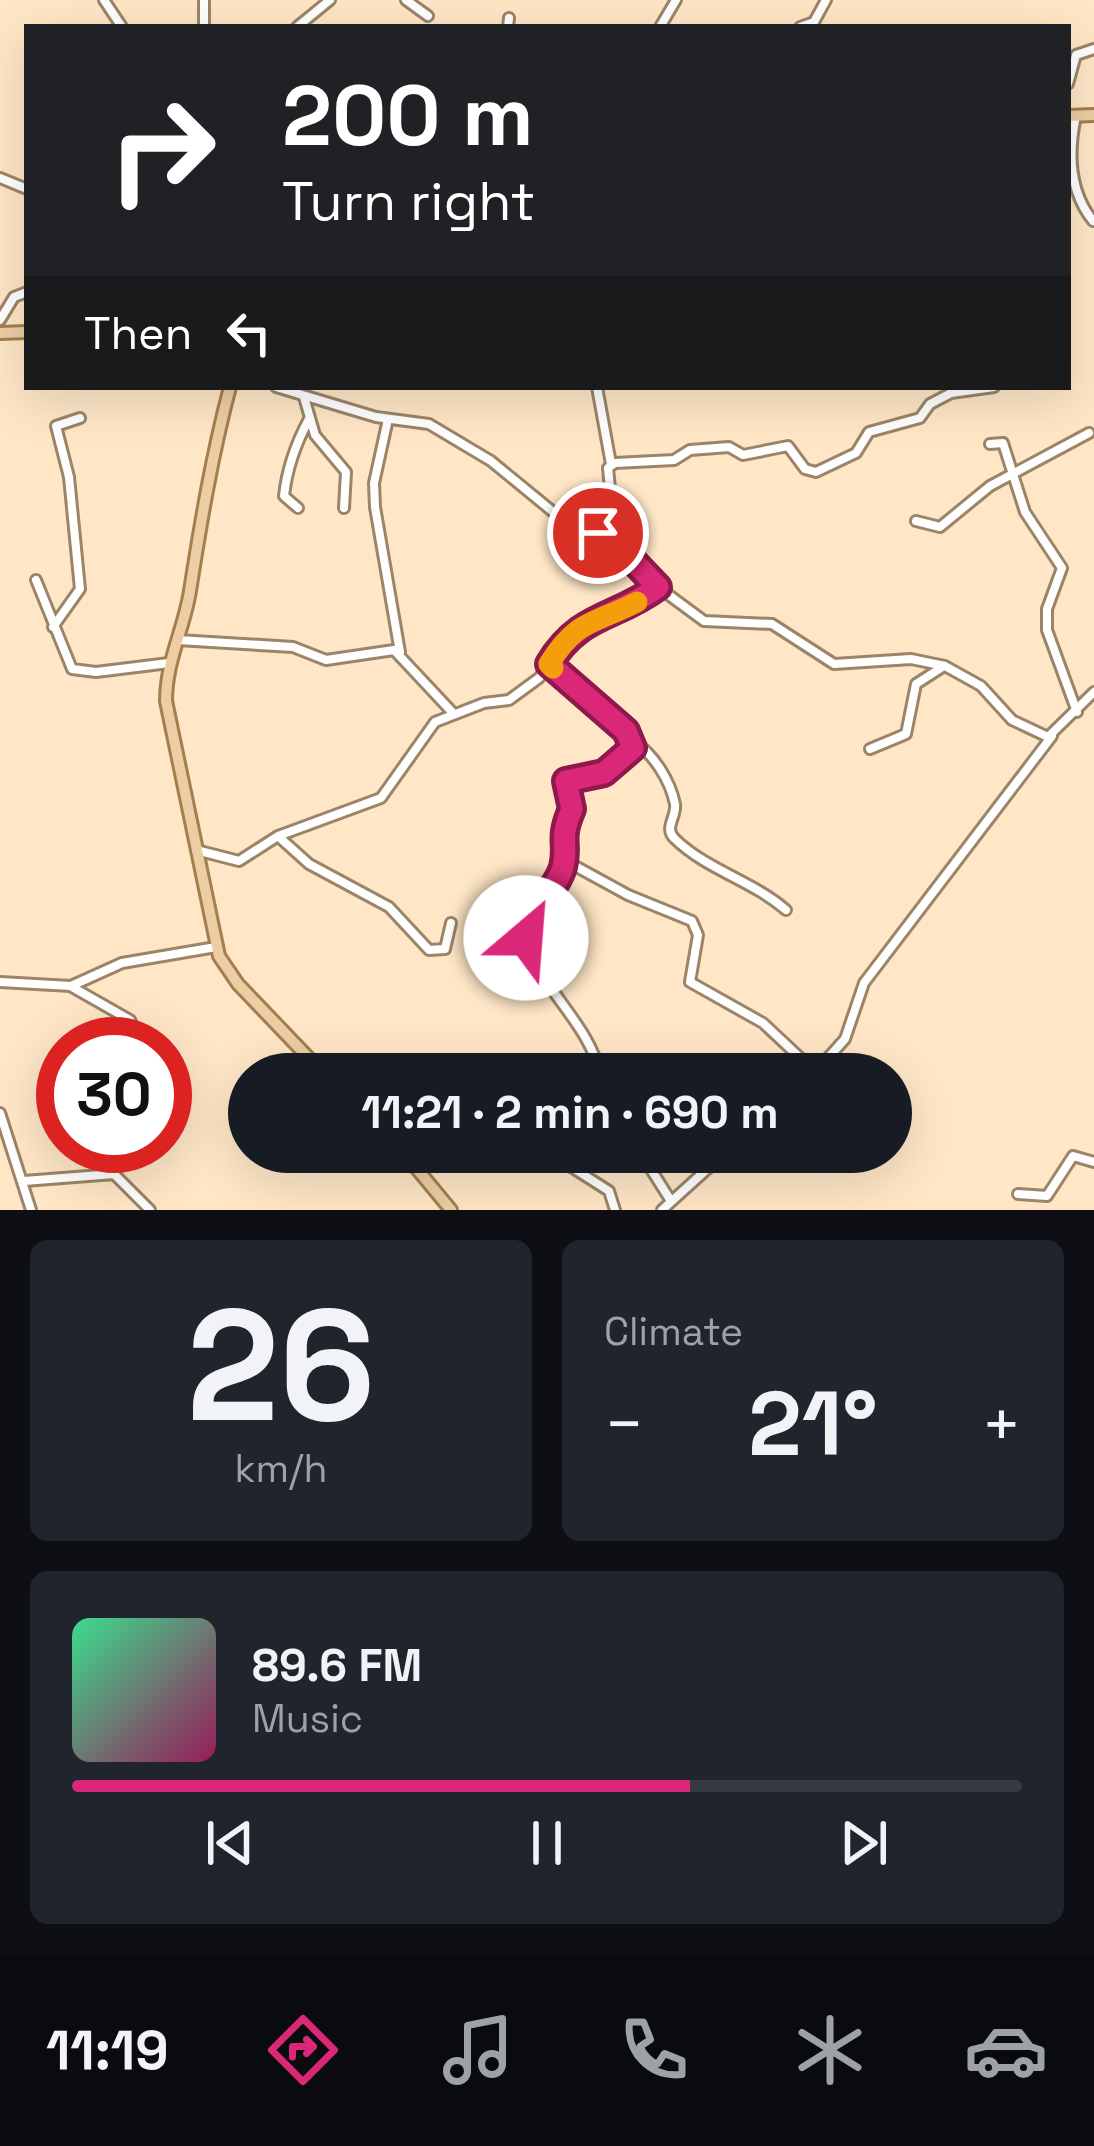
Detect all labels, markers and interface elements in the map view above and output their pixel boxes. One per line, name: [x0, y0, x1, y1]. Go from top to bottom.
text: 200 m: [282, 62, 534, 170]
icon: right: [84, 72, 240, 228]
text: Turn right: [282, 167, 535, 236]
icon: left: [216, 300, 282, 366]
text: Then: [84, 305, 192, 362]
pin: [547, 482, 649, 584]
icon: arrive: [565, 500, 631, 566]
position arrow: [463, 875, 589, 1001]
speed limit sign: 30: [36, 1017, 192, 1173]
text: 11:21 · 2 min · 690 m: [361, 1084, 779, 1141]
text: 26: [186, 1266, 376, 1466]
text: Climate: [604, 1307, 743, 1356]
text: 21°: [748, 1366, 878, 1481]
text: −: [604, 1382, 645, 1466]
text: +: [981, 1382, 1022, 1466]
text: km/h: [235, 1444, 327, 1493]
text: 89.6 FM: [252, 1637, 422, 1694]
text: Music: [252, 1694, 363, 1743]
icon: previous: [197, 1810, 263, 1876]
icon: pause: [514, 1810, 580, 1876]
icon: next: [831, 1810, 897, 1876]
icon: directions: [261, 2008, 345, 2092]
icon: music: [436, 2008, 520, 2092]
icon: phone: [612, 2008, 696, 2092]
icon: climate: [788, 2008, 872, 2092]
icon: car: [964, 2008, 1048, 2092]
text: 11:19: [46, 2016, 169, 2085]

